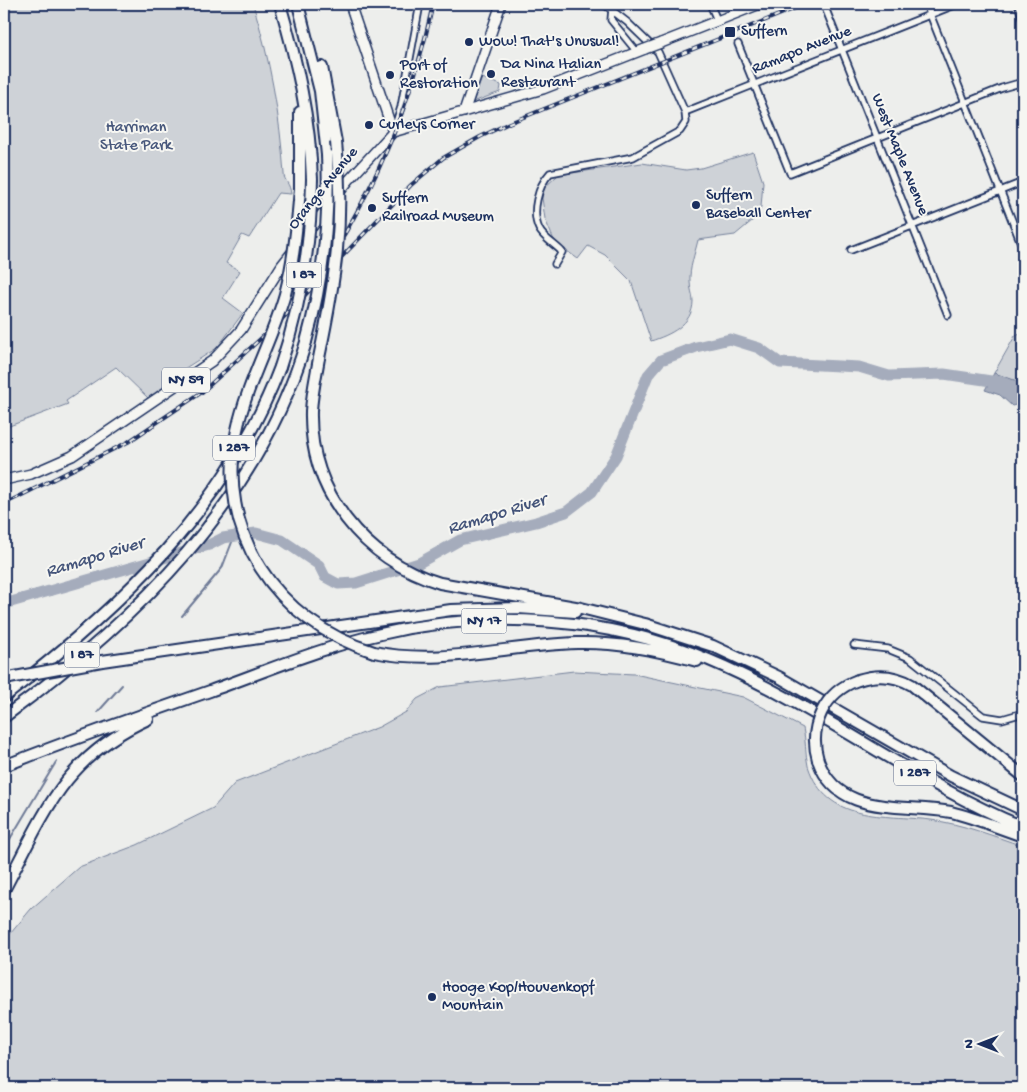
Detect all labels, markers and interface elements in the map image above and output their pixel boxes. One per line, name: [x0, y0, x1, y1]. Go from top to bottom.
street label: Ramapo Avenue: [749, 22, 855, 80]
place label: Suffern: [741, 23, 788, 42]
marker: Suffern: [723, 25, 737, 39]
place label: Wow! That's Unusual!: [479, 33, 619, 52]
marker: Wow! That's Unusual!: [463, 36, 475, 48]
place label: Da Nina Italian Restaurant: [500, 56, 601, 93]
place label: Port of Restoration: [399, 57, 478, 94]
marker: Da Nina Italian Restaurant: [485, 68, 497, 80]
marker: Port of Restoration: [384, 69, 396, 81]
street label: West Maple Avenue: [866, 91, 932, 219]
place label: Curleys Corner: [379, 116, 476, 135]
park label: Harriman State Park: [100, 119, 174, 156]
marker: Curleys Corner: [363, 119, 375, 131]
street label: Orange Avenue: [285, 143, 364, 234]
place label: Suffern Baseball Center: [705, 187, 812, 224]
place label: Suffern Railroad Museum: [382, 190, 495, 227]
marker: Suffern Baseball Center: [690, 199, 702, 211]
marker: Suffern Railroad Museum: [366, 202, 378, 214]
road number: I 87: [286, 262, 322, 288]
road number: NY 59: [162, 368, 210, 392]
road number: I 287: [213, 436, 255, 460]
water label: Ramapo River: [445, 489, 552, 540]
water label: Ramapo River: [43, 532, 150, 583]
road number: NY 17: [462, 608, 506, 634]
road number: I 87: [64, 642, 100, 668]
road number: I 287: [894, 760, 936, 786]
place label: Hooge Kop/Houvenkopf Mountain: [442, 979, 595, 1016]
marker: Hooge Kop/Houvenkopf Mountain: [426, 991, 438, 1003]
north arrow: [954, 1020, 1004, 1070]
text: N: [961, 1039, 978, 1049]

